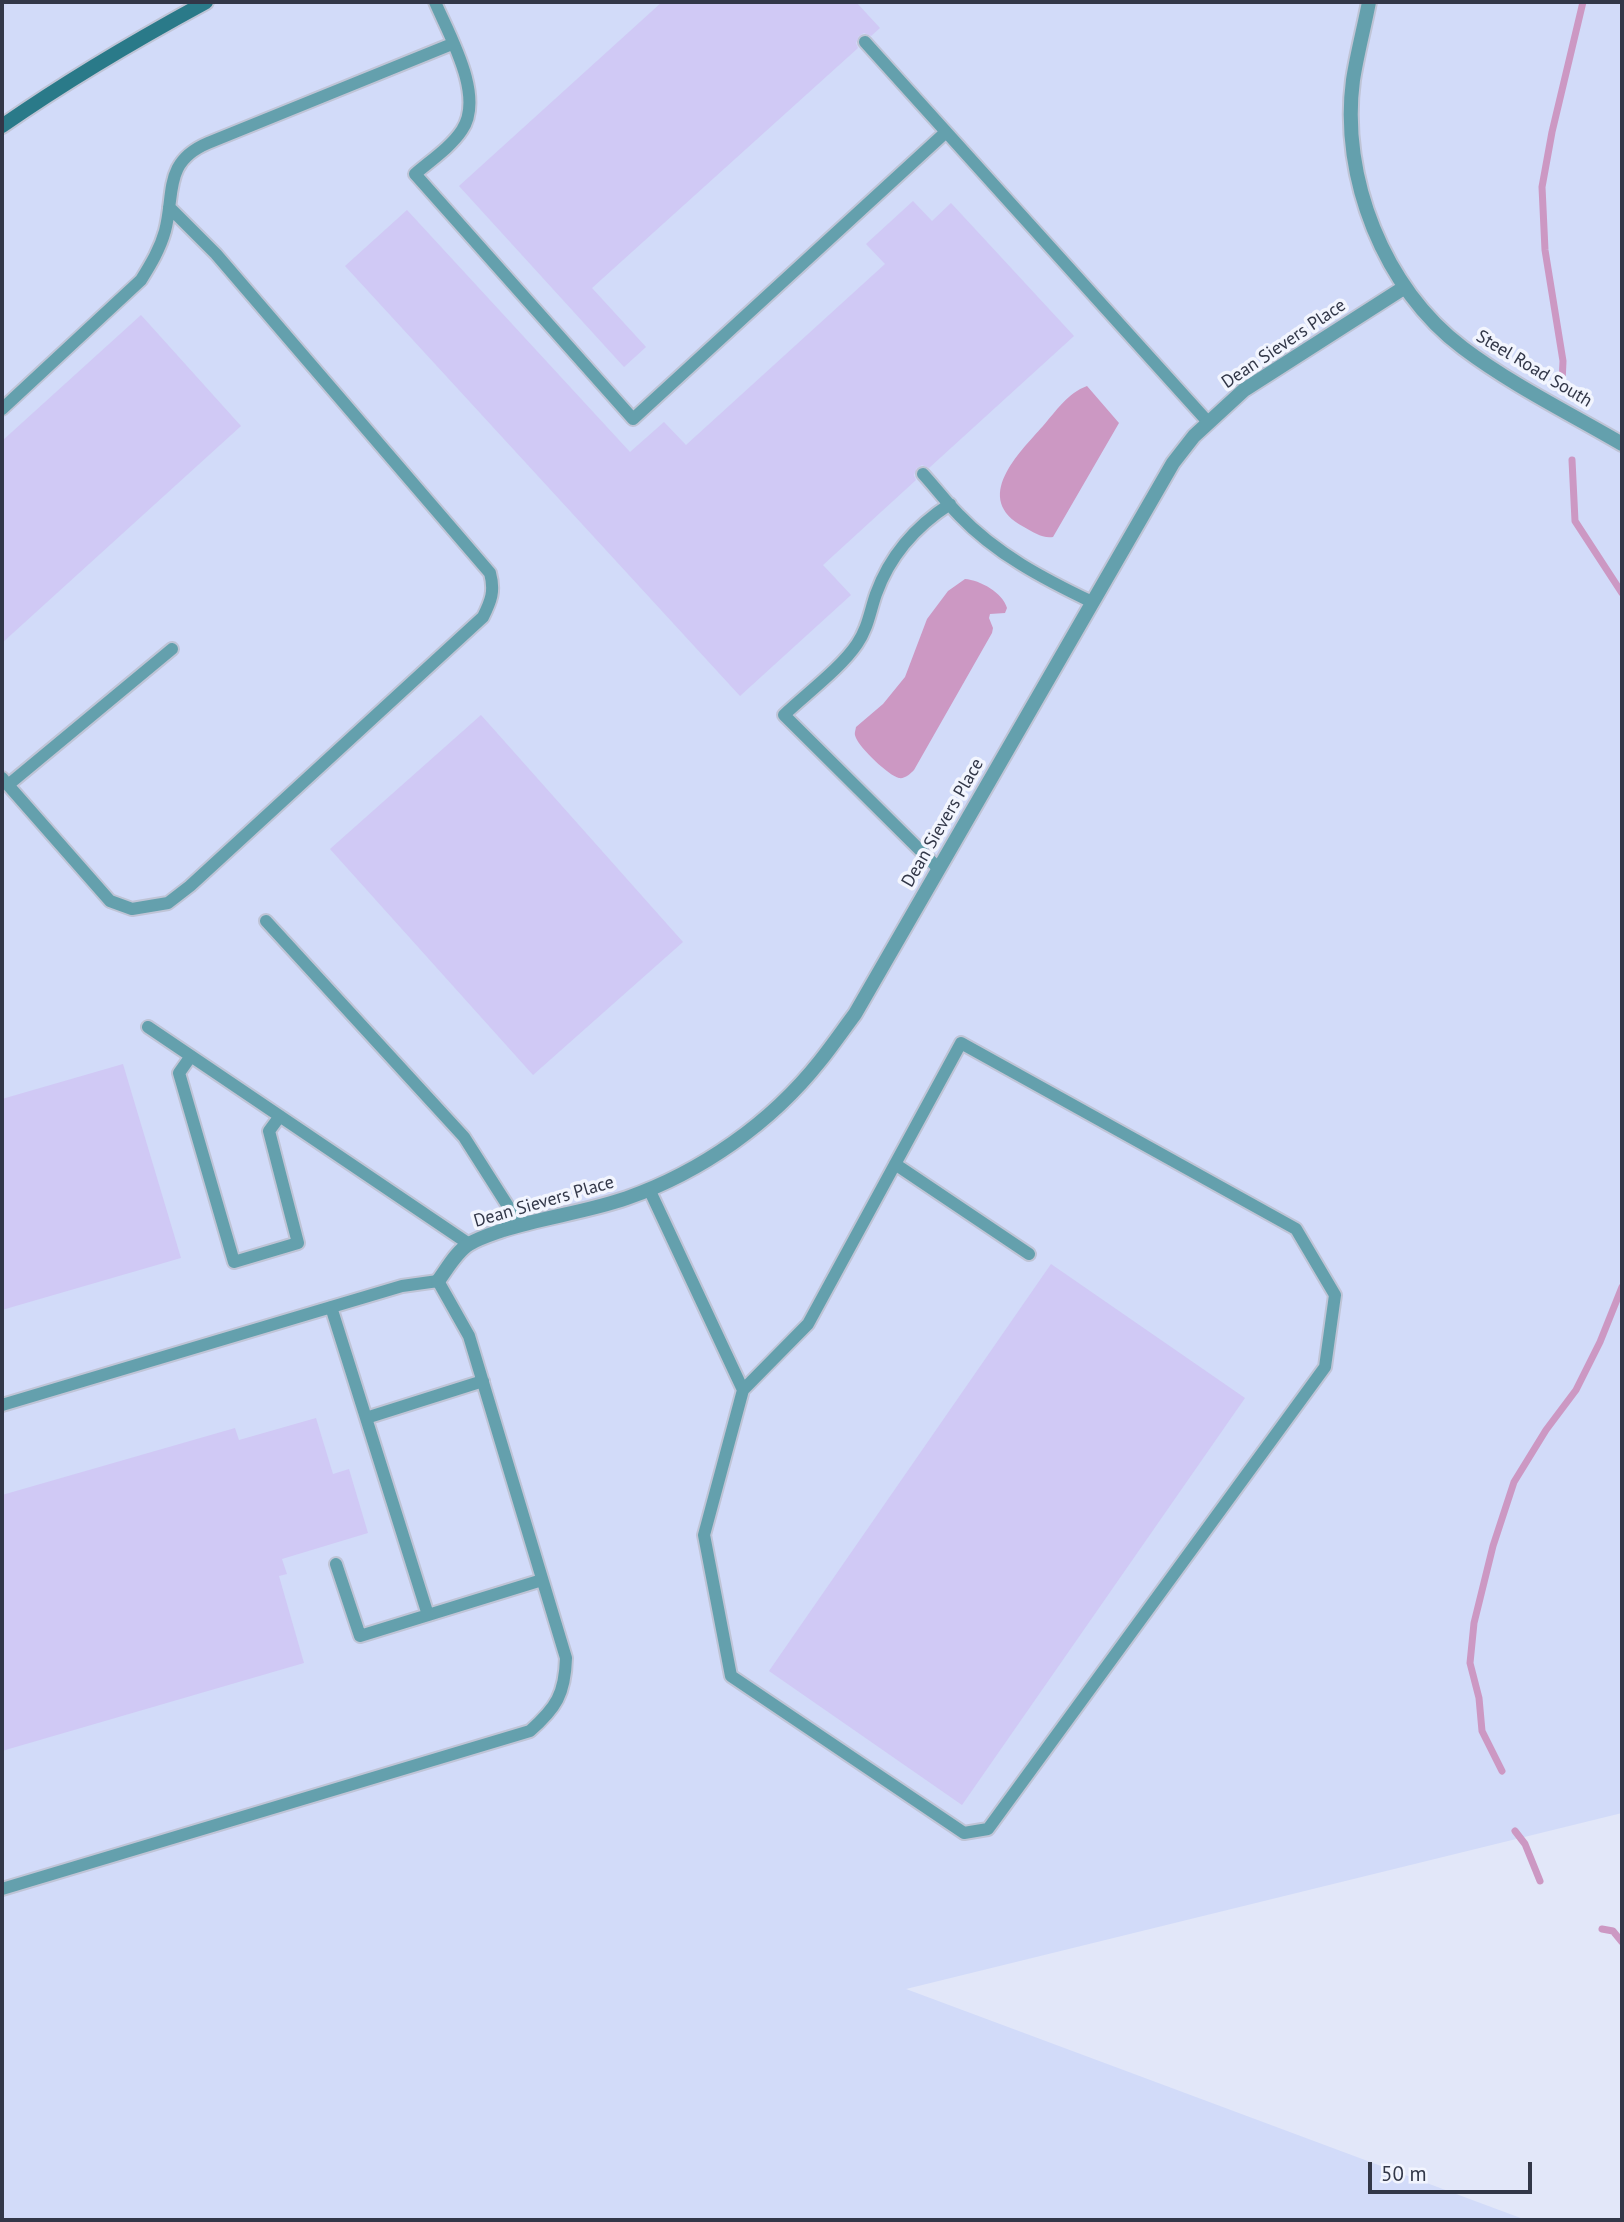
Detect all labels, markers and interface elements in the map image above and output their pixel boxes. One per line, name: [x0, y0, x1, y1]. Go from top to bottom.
street label: Dean Sievers Place: [1218, 295, 1350, 393]
street label: Steel Road South: [1472, 326, 1596, 412]
street label: Dean Sievers Place: [897, 755, 989, 891]
street label: Dean Sievers Place: [471, 1172, 617, 1232]
scale bar: [1372, 2148, 1536, 2192]
text: 50 m: [1381, 2160, 1427, 2187]

